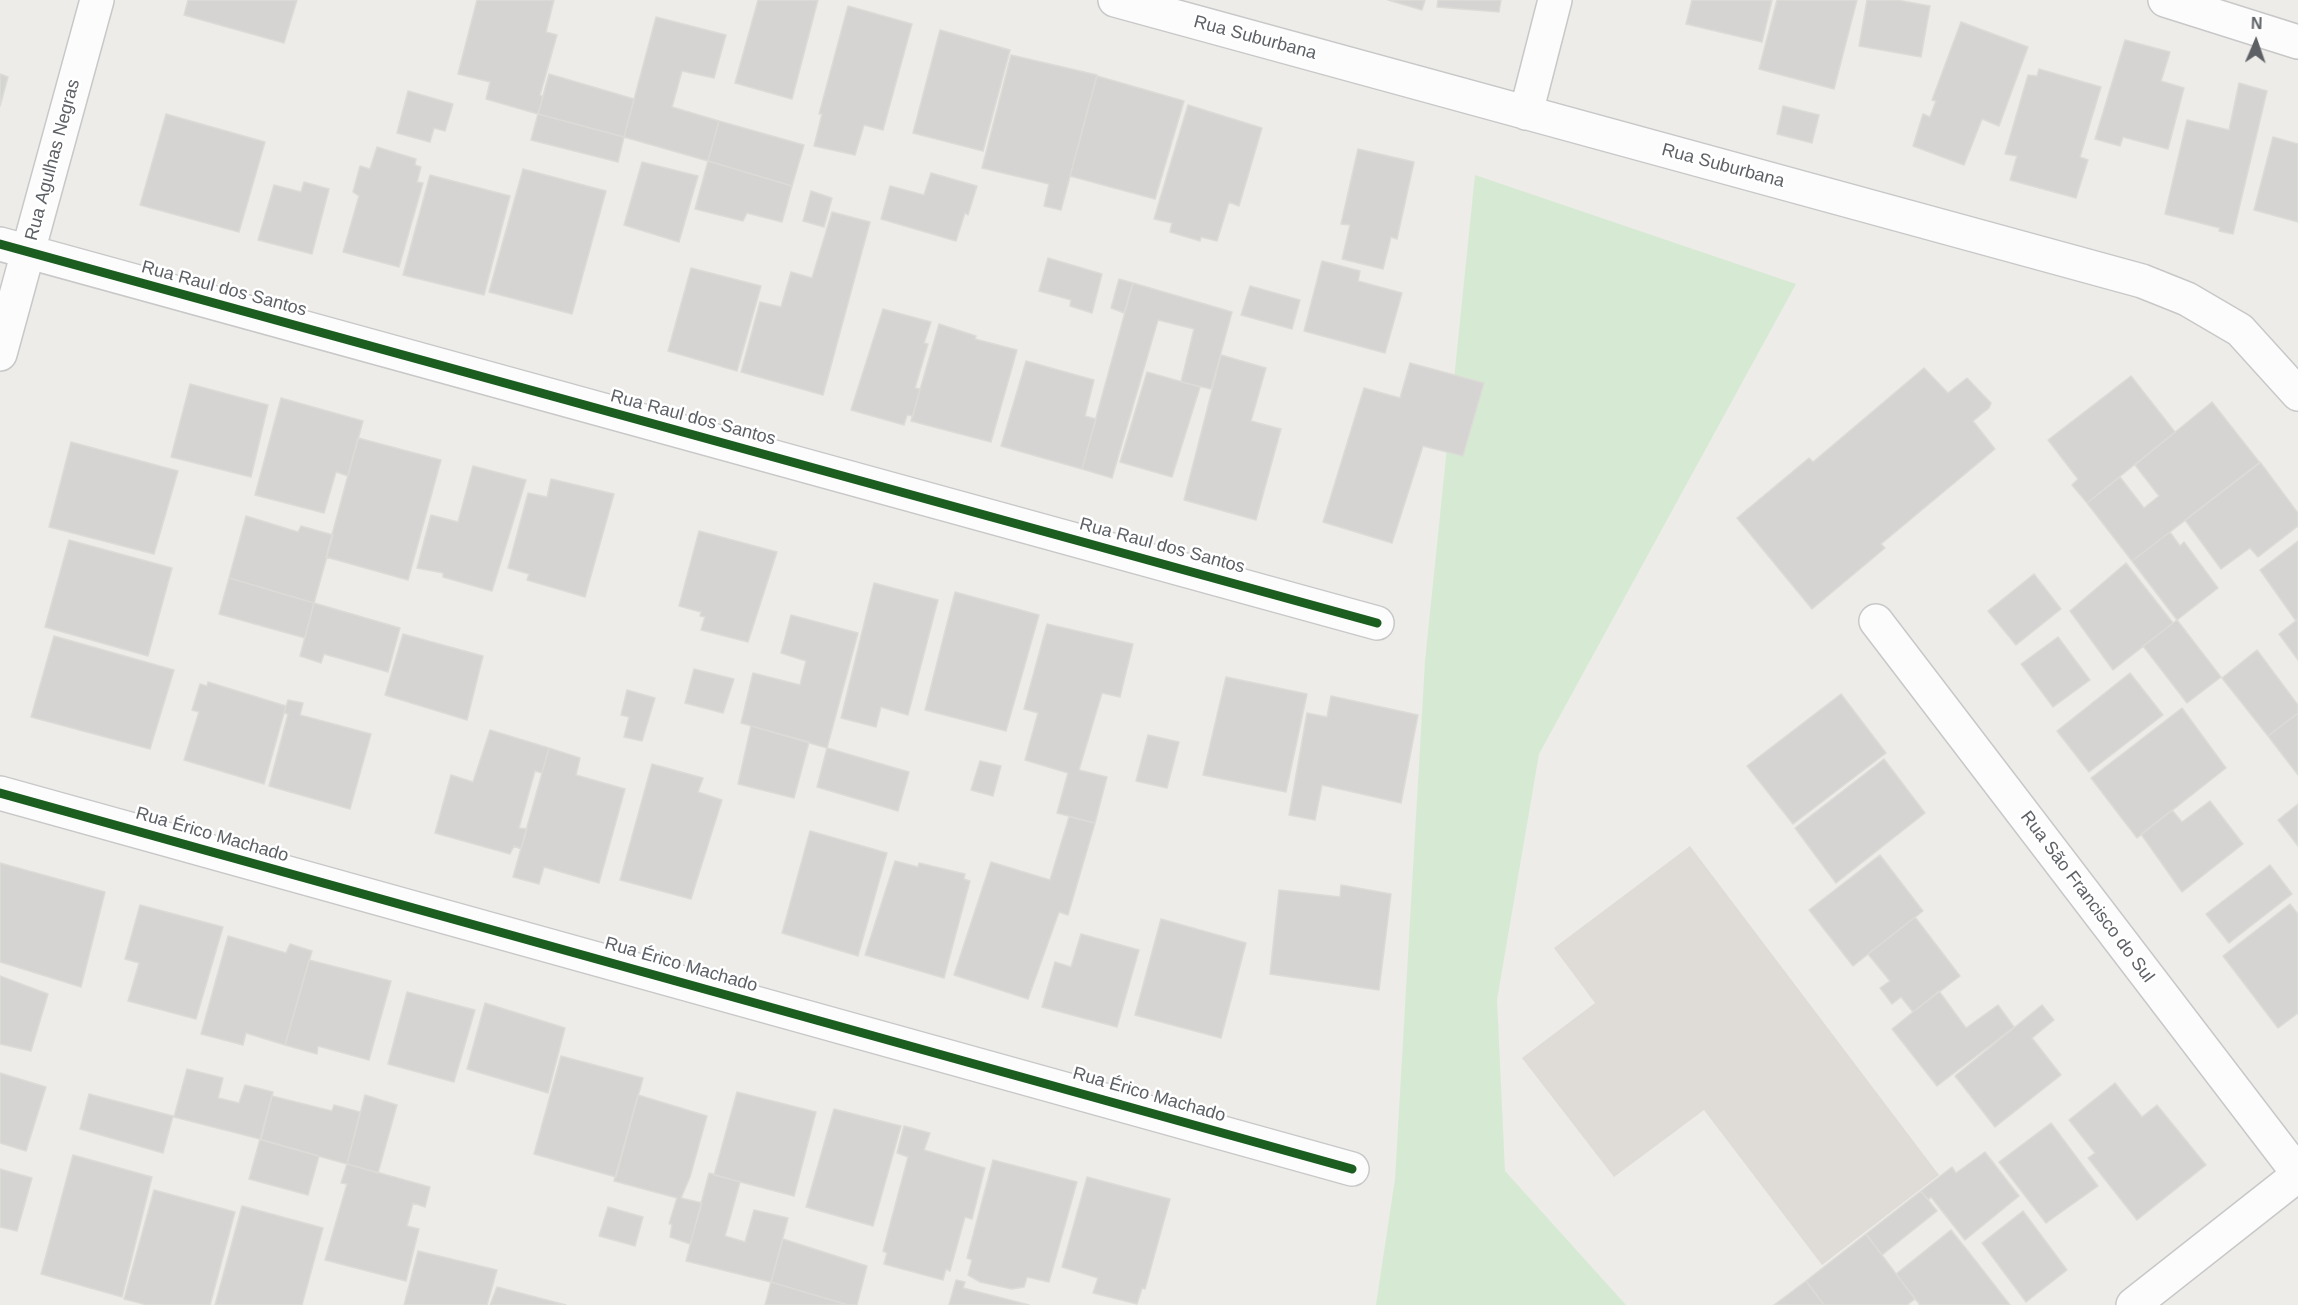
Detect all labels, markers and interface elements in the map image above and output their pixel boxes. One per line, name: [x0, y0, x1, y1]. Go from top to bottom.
street label: Rua Suburbana: [1191, 11, 1319, 65]
north arrow: [2226, 12, 2286, 72]
text: N: [2251, 15, 2263, 32]
street label: Rua Agulhas Negras: [21, 77, 85, 243]
street label: Rua Suburbana: [1659, 139, 1787, 193]
street label: Rua Raul dos Santos: [139, 257, 309, 321]
street label: Rua Raul dos Santos: [608, 386, 778, 450]
street label: Rua Raul dos Santos: [1077, 514, 1247, 578]
street label: Rua Érico Machado: [133, 803, 291, 867]
street label: Rua São Francisco do Sul: [2015, 807, 2159, 987]
street label: Rua Érico Machado: [602, 933, 760, 997]
street label: Rua Érico Machado: [1070, 1063, 1228, 1127]

